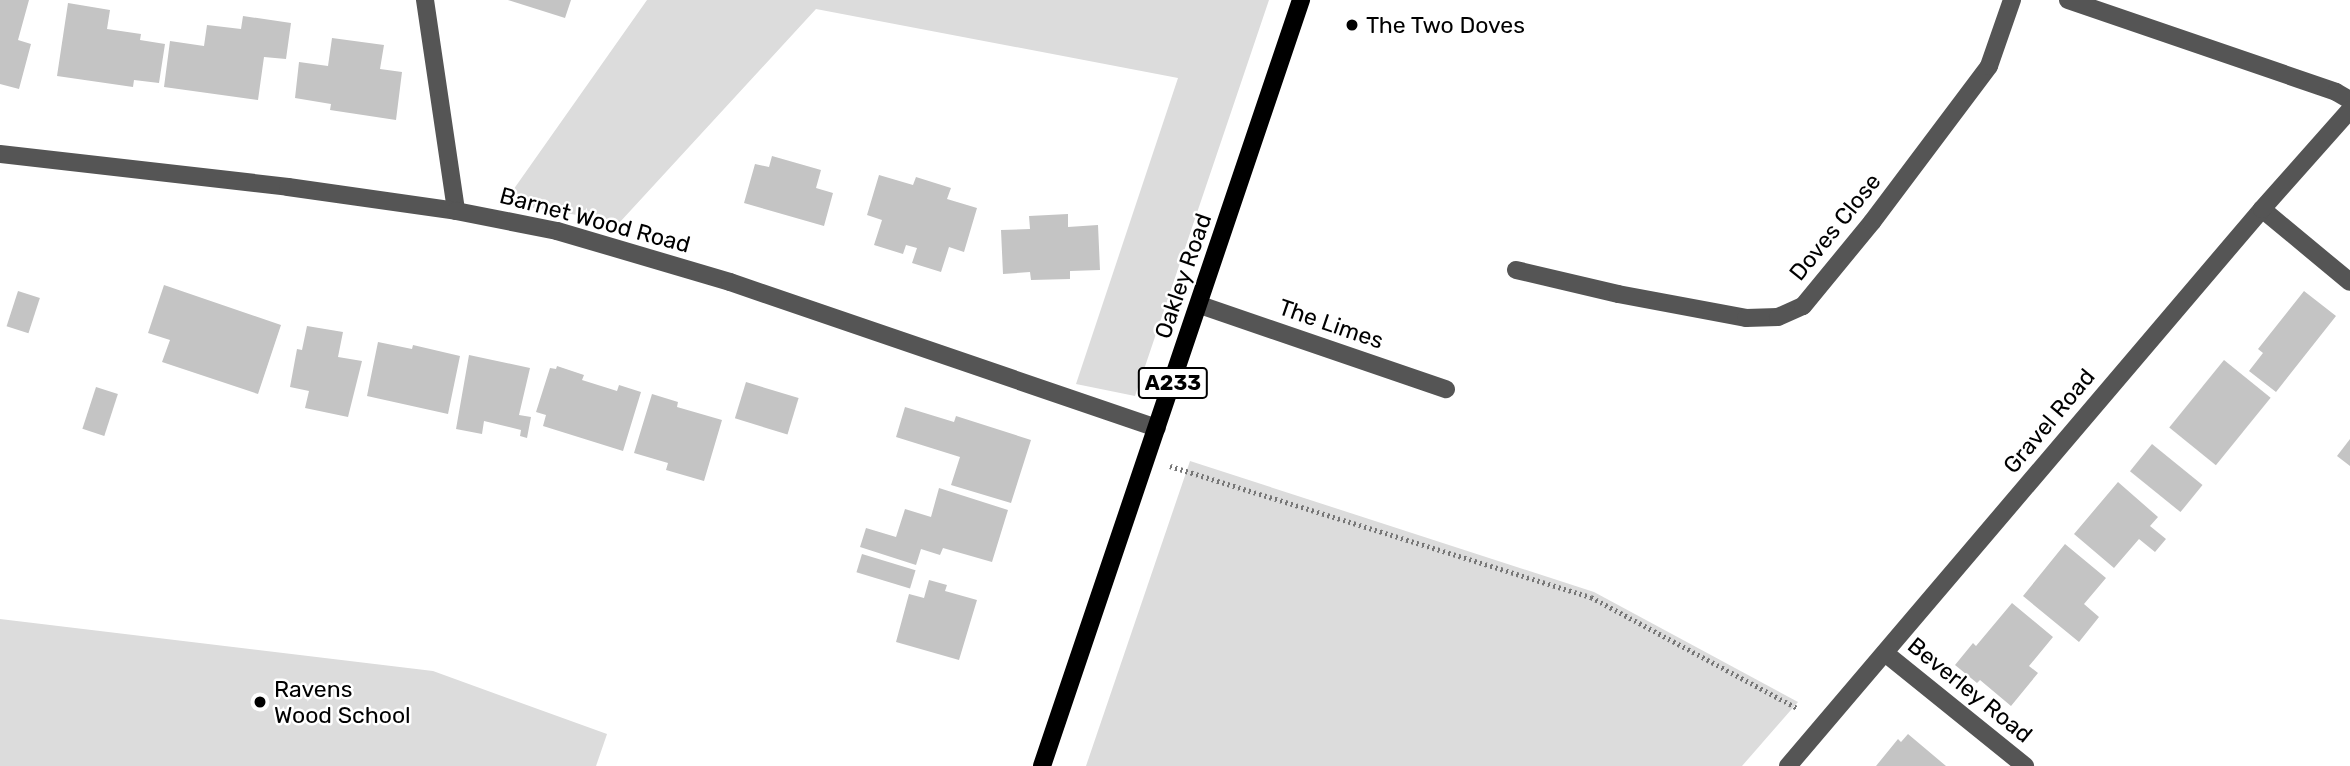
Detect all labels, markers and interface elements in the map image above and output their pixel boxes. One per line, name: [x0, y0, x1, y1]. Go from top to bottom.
place label: The Two Doves: [1366, 11, 1526, 39]
marker: The Two Doves: [1344, 17, 1360, 33]
street label: Doves Close: [1783, 168, 1887, 286]
street label: Barnet Wood Road: [497, 181, 693, 259]
street label: Oakley Road: [1149, 210, 1217, 342]
street label: The Limes: [1275, 293, 1387, 355]
street label: Gravel Road: [1997, 363, 2101, 479]
road number: A233: [1136, 366, 1210, 400]
street label: Beverley Road: [1902, 631, 2038, 749]
place label: Ravens Wood School: [274, 675, 411, 729]
marker: Ravens Wood School: [252, 694, 268, 710]

